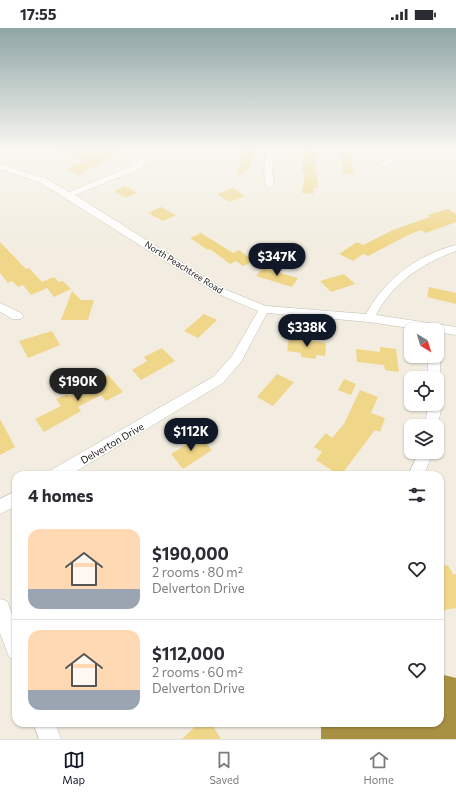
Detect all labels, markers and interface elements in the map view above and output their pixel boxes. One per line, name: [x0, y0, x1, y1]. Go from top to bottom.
text: 17:55: [20, 5, 57, 23]
street label: North Peachtree Road: [143, 238, 225, 296]
pin: $347K: [249, 243, 305, 277]
text: $347K: [258, 248, 296, 264]
pin: $338K: [279, 314, 335, 348]
text: $338K: [287, 319, 327, 335]
north arrow: [404, 323, 444, 363]
map controls: [404, 323, 444, 459]
pin: $190K: [50, 368, 106, 402]
button: locate: [404, 371, 444, 411]
text: $190K: [58, 373, 98, 389]
pin: $112K: [163, 418, 219, 452]
button: layers: [404, 419, 444, 459]
street label: Delverton Drive: [78, 420, 146, 466]
text: $112K: [173, 423, 209, 439]
icon: filters: [406, 484, 428, 506]
text: 4 homes: [28, 485, 93, 506]
text: $190,000: [152, 543, 229, 564]
icon: home: [60, 545, 108, 593]
icon: heart: [406, 558, 428, 580]
text: 2 rooms · 80 m²: [152, 564, 243, 580]
text: Delverton Drive: [152, 580, 245, 596]
text: $112,000: [152, 643, 225, 664]
icon: home: [60, 646, 108, 694]
icon: heart: [406, 659, 428, 681]
text: 2 rooms · 60 m²: [152, 664, 243, 680]
text: Delverton Drive: [152, 680, 245, 696]
tab: Map: [62, 749, 85, 786]
tab: Saved: [209, 749, 239, 786]
tab: Home: [364, 749, 394, 786]

